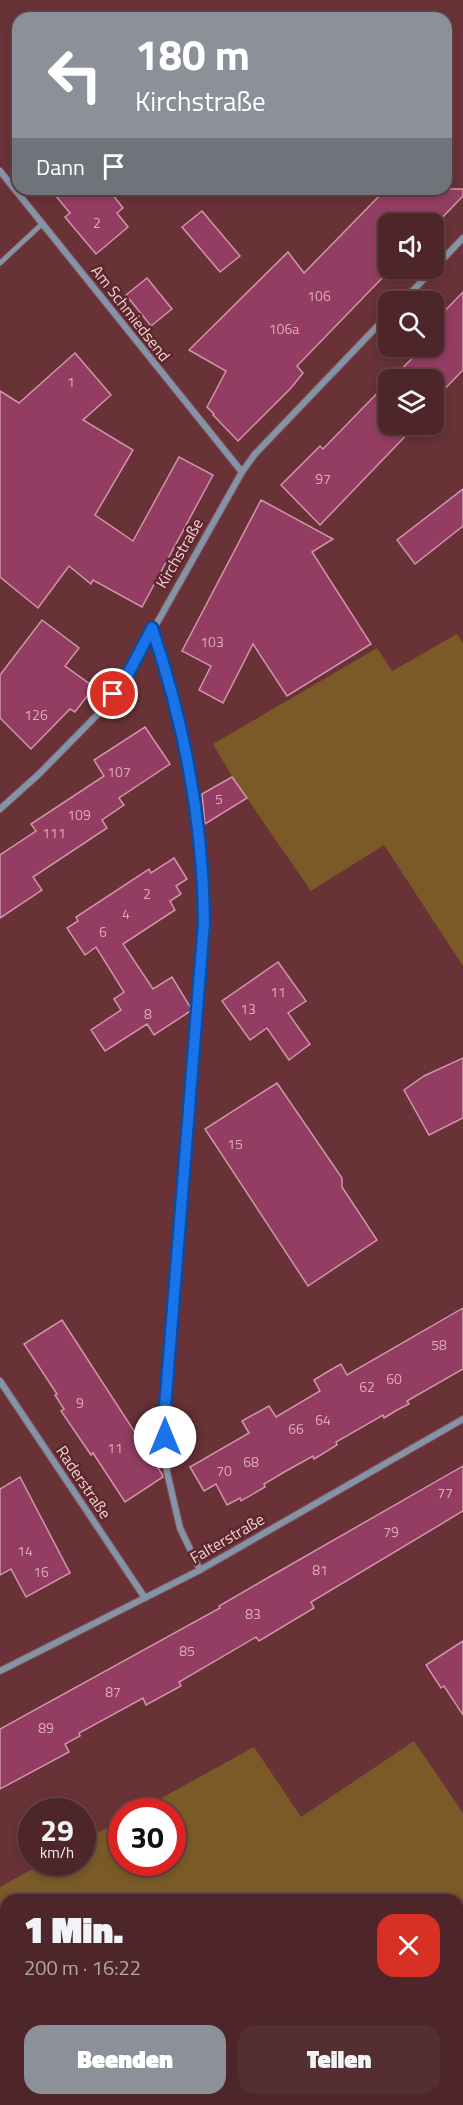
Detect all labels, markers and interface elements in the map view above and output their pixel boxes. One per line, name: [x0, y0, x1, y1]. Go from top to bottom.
text: 180 m: [135, 22, 250, 86]
icon: left: [36, 36, 114, 114]
text: Kirchstraße: [135, 80, 266, 121]
text: Dann: [36, 150, 85, 184]
icon: arrive: [97, 150, 130, 183]
house number: 2: [93, 212, 101, 233]
map controls: [378, 213, 444, 435]
button: sound: [378, 213, 444, 279]
street label: Am Schmiedsend: [86, 260, 176, 366]
house number: 106: [307, 285, 331, 306]
button: search: [378, 291, 444, 357]
house number: 106a: [269, 318, 299, 339]
button: layers: [378, 369, 444, 435]
house number: 1: [67, 371, 75, 392]
house number: 97: [315, 468, 331, 489]
street label: Kirchstraße: [149, 513, 209, 593]
house number: 103: [200, 631, 224, 652]
pin: [87, 668, 138, 719]
icon: arrive: [96, 677, 129, 710]
house number: 126: [24, 704, 48, 725]
house number: 107: [107, 761, 131, 782]
house number: 5: [215, 788, 223, 809]
house number: 109: [67, 804, 91, 825]
house number: 111: [42, 822, 66, 843]
house number: 2: [143, 883, 151, 904]
house number: 4: [122, 903, 130, 924]
house number: 6: [99, 921, 107, 942]
house number: 11: [270, 981, 286, 1002]
house number: 13: [240, 998, 256, 1019]
house number: 8: [144, 1003, 152, 1024]
house number: 15: [227, 1133, 243, 1154]
house number: 58: [431, 1334, 447, 1355]
house number: 60: [386, 1368, 402, 1389]
house number: 62: [359, 1376, 375, 1397]
house number: 9: [76, 1392, 84, 1413]
position arrow: [133, 1405, 197, 1469]
house number: 64: [315, 1409, 331, 1430]
house number: 66: [288, 1418, 304, 1439]
house number: 11: [107, 1437, 123, 1458]
street label: Raderstraße: [51, 1441, 117, 1523]
house number: 68: [243, 1451, 259, 1472]
house number: 70: [216, 1460, 232, 1481]
house number: 77: [437, 1482, 453, 1503]
street label: Falterstraße: [185, 1507, 269, 1569]
house number: 79: [383, 1521, 399, 1542]
house number: 14: [17, 1540, 33, 1561]
house number: 81: [312, 1559, 328, 1580]
house number: 16: [33, 1561, 49, 1582]
house number: 83: [245, 1603, 261, 1624]
house number: 85: [179, 1640, 195, 1661]
house number: 87: [105, 1681, 121, 1702]
house number: 89: [38, 1717, 54, 1738]
speed limit sign: 30: [108, 1798, 186, 1876]
text: 29: [40, 1807, 74, 1853]
text: km/h: [40, 1841, 74, 1864]
text: 1 Min.: [24, 1902, 123, 1957]
button: close: [377, 1914, 440, 1977]
text: 200 m · 16:22: [24, 1952, 141, 1983]
button: Beenden: [24, 2025, 226, 2094]
button: Teilen: [238, 2025, 440, 2094]

